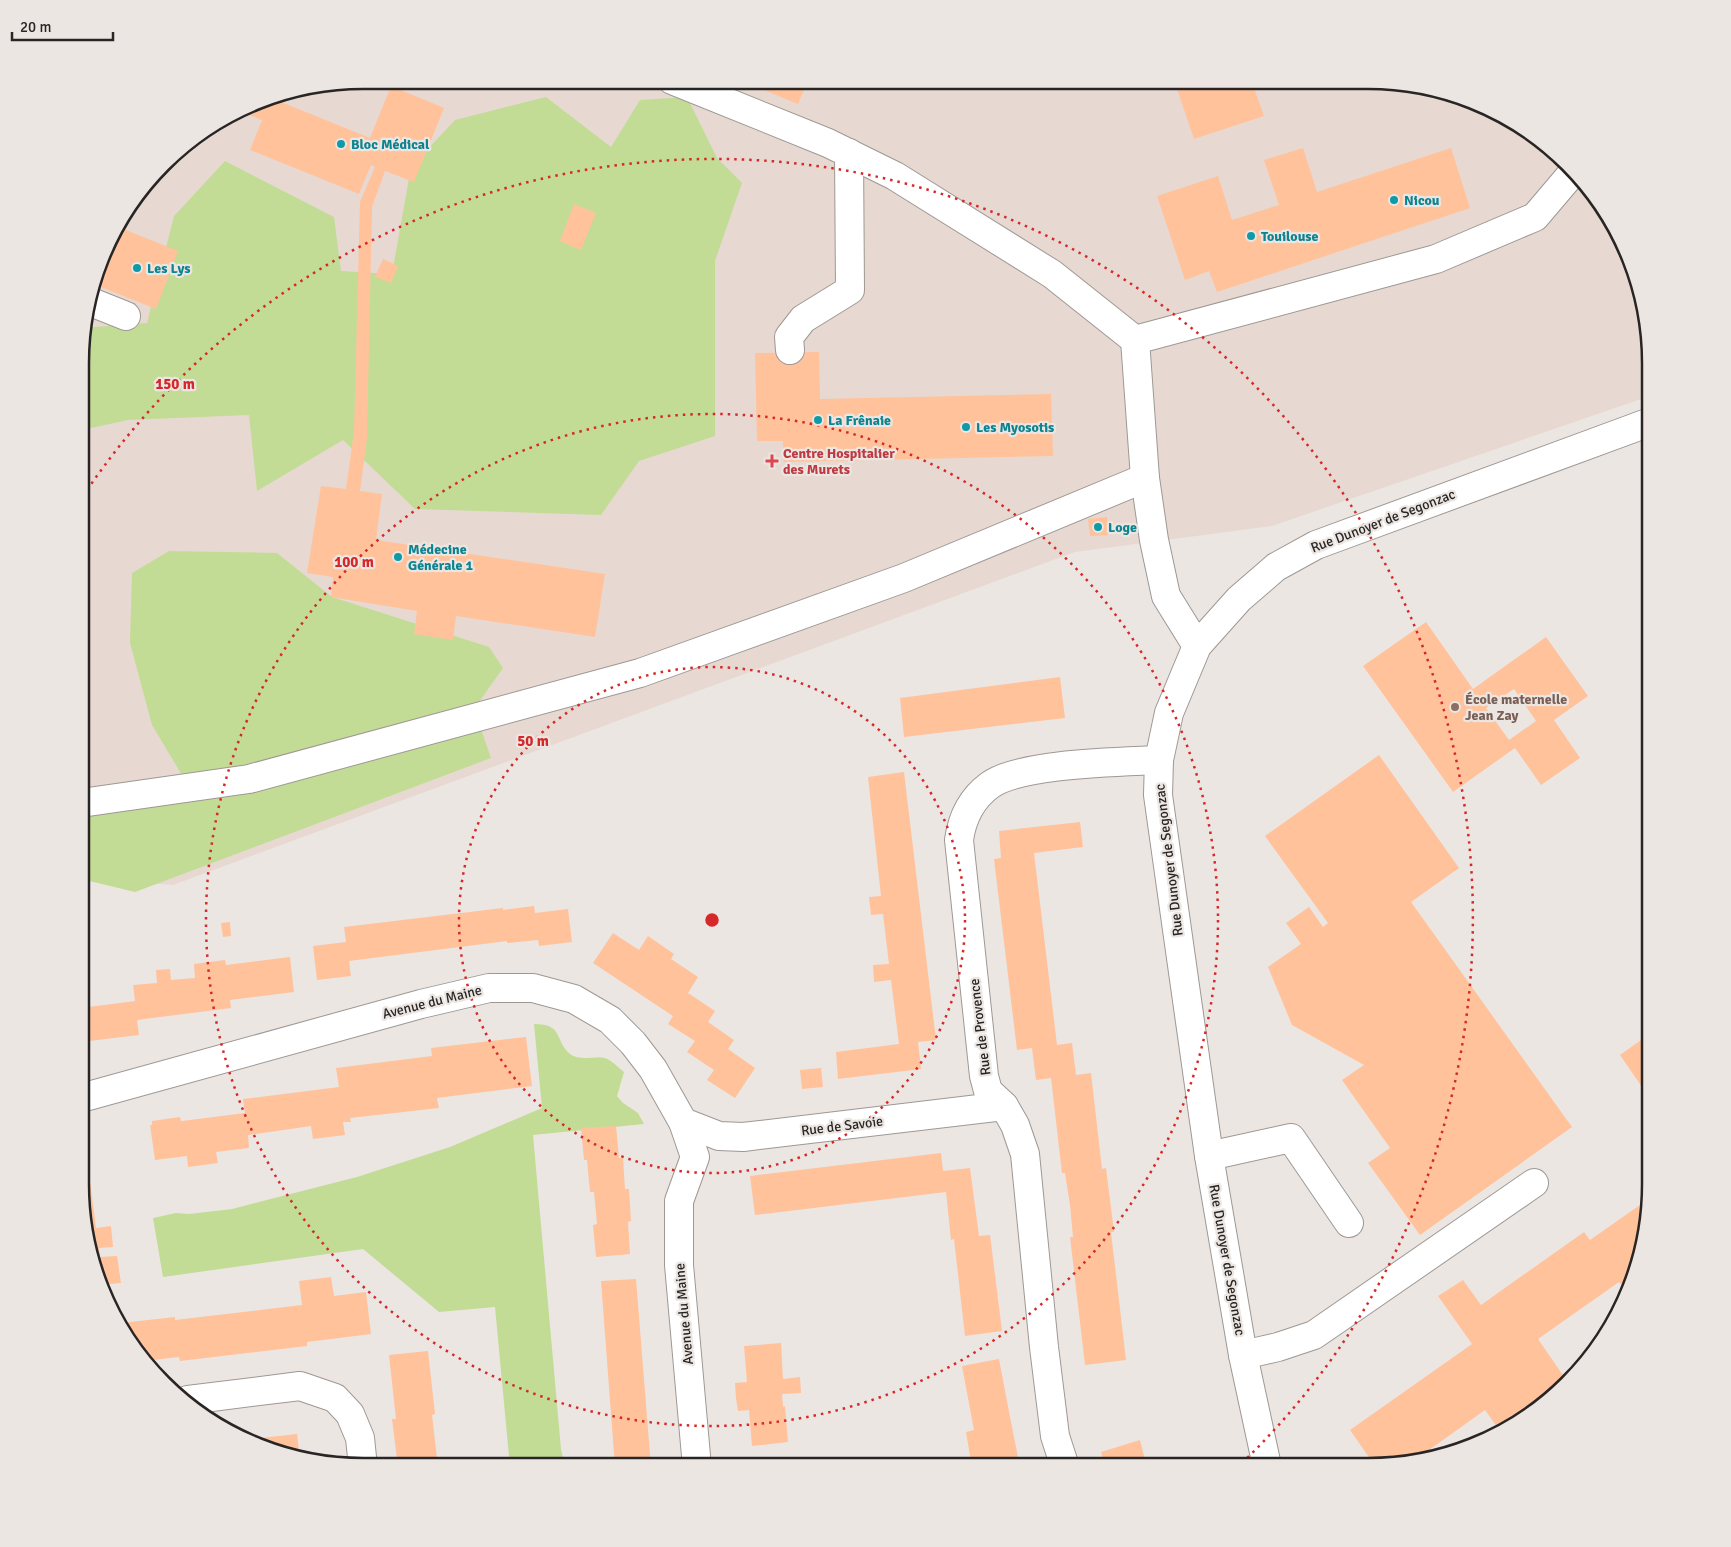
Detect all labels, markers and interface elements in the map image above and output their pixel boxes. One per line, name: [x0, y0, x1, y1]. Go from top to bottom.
scale bar: [12, 10, 114, 42]
text: 20 m: [20, 18, 51, 36]
place label: Bloc Médical: [351, 136, 430, 153]
marker: Bloc Médical: [335, 138, 347, 150]
place label: Nicou: [1404, 192, 1440, 209]
marker: Nicou: [1388, 194, 1400, 206]
place label: Touilouse: [1261, 228, 1319, 245]
marker: Touilouse: [1245, 230, 1257, 242]
place label: Les Lys: [147, 260, 191, 277]
marker: Les Lys: [131, 262, 143, 274]
text: 150 m: [155, 375, 195, 393]
place label: La Frênaie: [828, 412, 891, 429]
marker: La Frênaie: [812, 414, 824, 426]
place label: Les Myosotis: [976, 419, 1054, 436]
marker: Les Myosotis: [960, 421, 972, 433]
place label: Centre Hospitalier des Murets: [783, 445, 895, 478]
marker: Centre Hospitalier des Murets: [765, 454, 779, 468]
street label: Rue Dunoyer de Segonzac: [1308, 485, 1458, 556]
place label: Loge: [1108, 519, 1137, 536]
marker: Loge: [1092, 521, 1104, 533]
place label: Médecine Générale 1: [408, 541, 474, 574]
marker: Médecine Générale 1: [392, 551, 404, 563]
text: 100 m: [334, 553, 374, 571]
place label: École maternelle Jean Zay: [1465, 691, 1567, 724]
marker: École maternelle Jean Zay: [1449, 701, 1461, 713]
text: 50 m: [517, 732, 549, 750]
street label: Rue Dunoyer de Segonzac: [1151, 782, 1187, 937]
centre of rings: [703, 911, 721, 929]
street label: Rue de Provence: [966, 978, 994, 1076]
street label: Avenue du Maine: [381, 981, 483, 1023]
street label: Rue de Savoie: [800, 1113, 884, 1139]
street label: Rue Dunoyer de Segonzac: [1205, 1183, 1249, 1337]
street label: Avenue du Maine: [671, 1262, 697, 1366]

